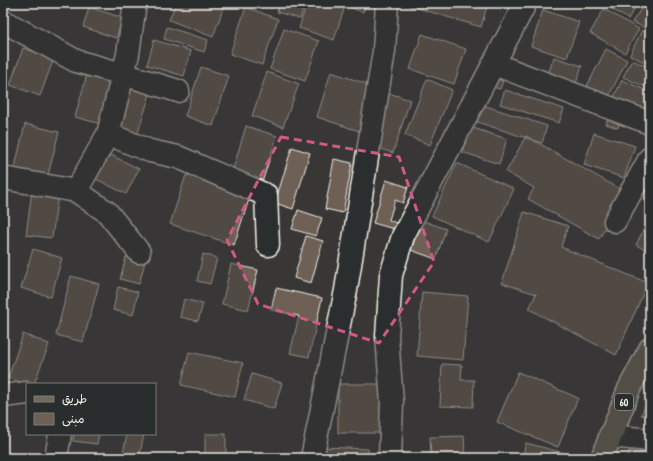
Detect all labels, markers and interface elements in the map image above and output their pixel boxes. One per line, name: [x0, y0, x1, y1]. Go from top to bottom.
legend: [26, 383, 156, 435]
text: طريق: [62, 390, 87, 407]
road number: 60: [615, 394, 633, 410]
text: مبنى: [62, 410, 85, 427]

